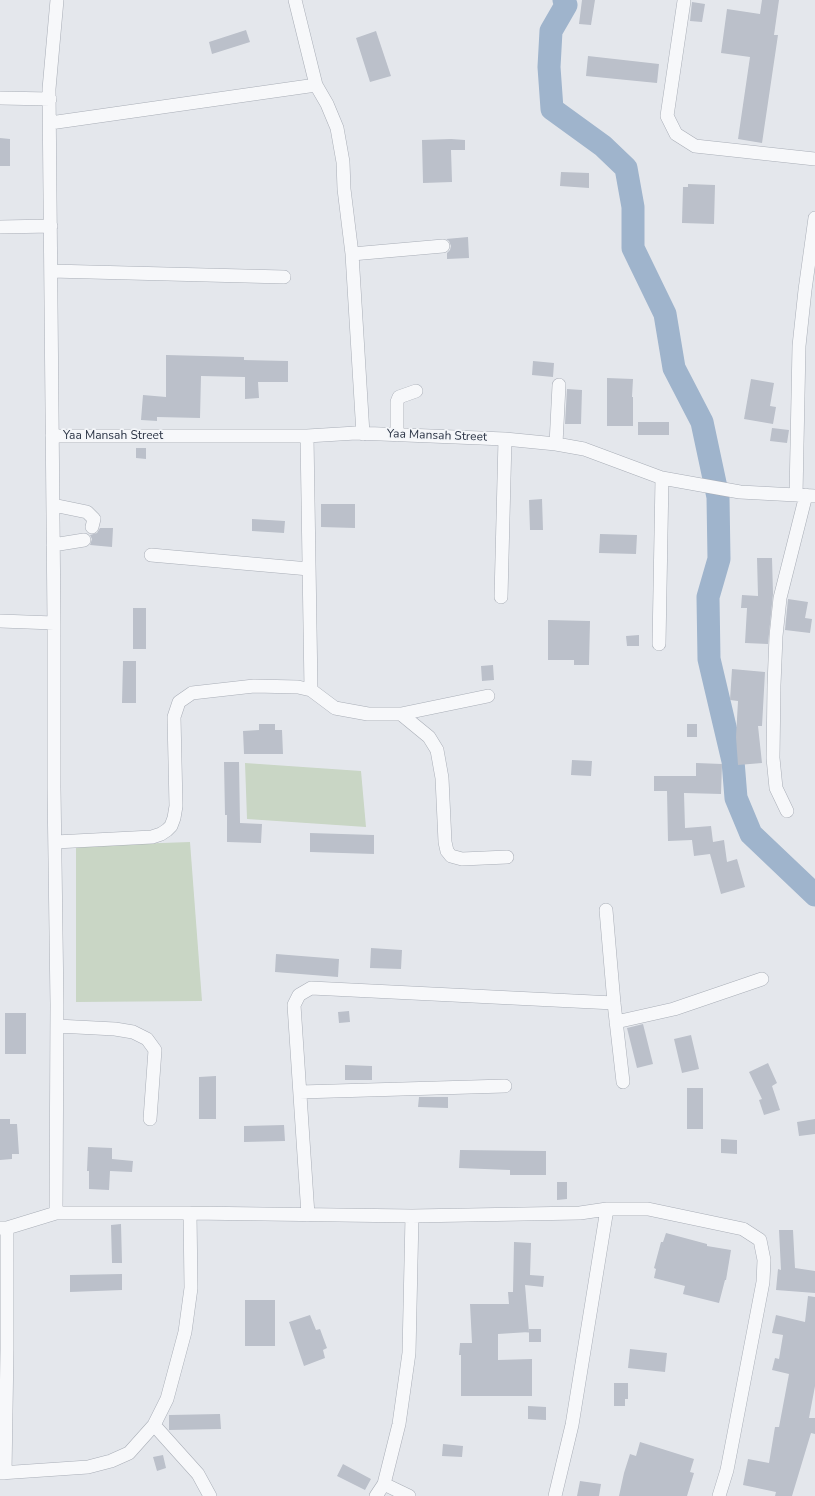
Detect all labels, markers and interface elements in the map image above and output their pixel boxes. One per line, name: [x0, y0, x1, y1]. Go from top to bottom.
street label: Yaa Mansah Street: [387, 427, 487, 445]
street label: Yaa Mansah Street: [63, 429, 163, 443]

